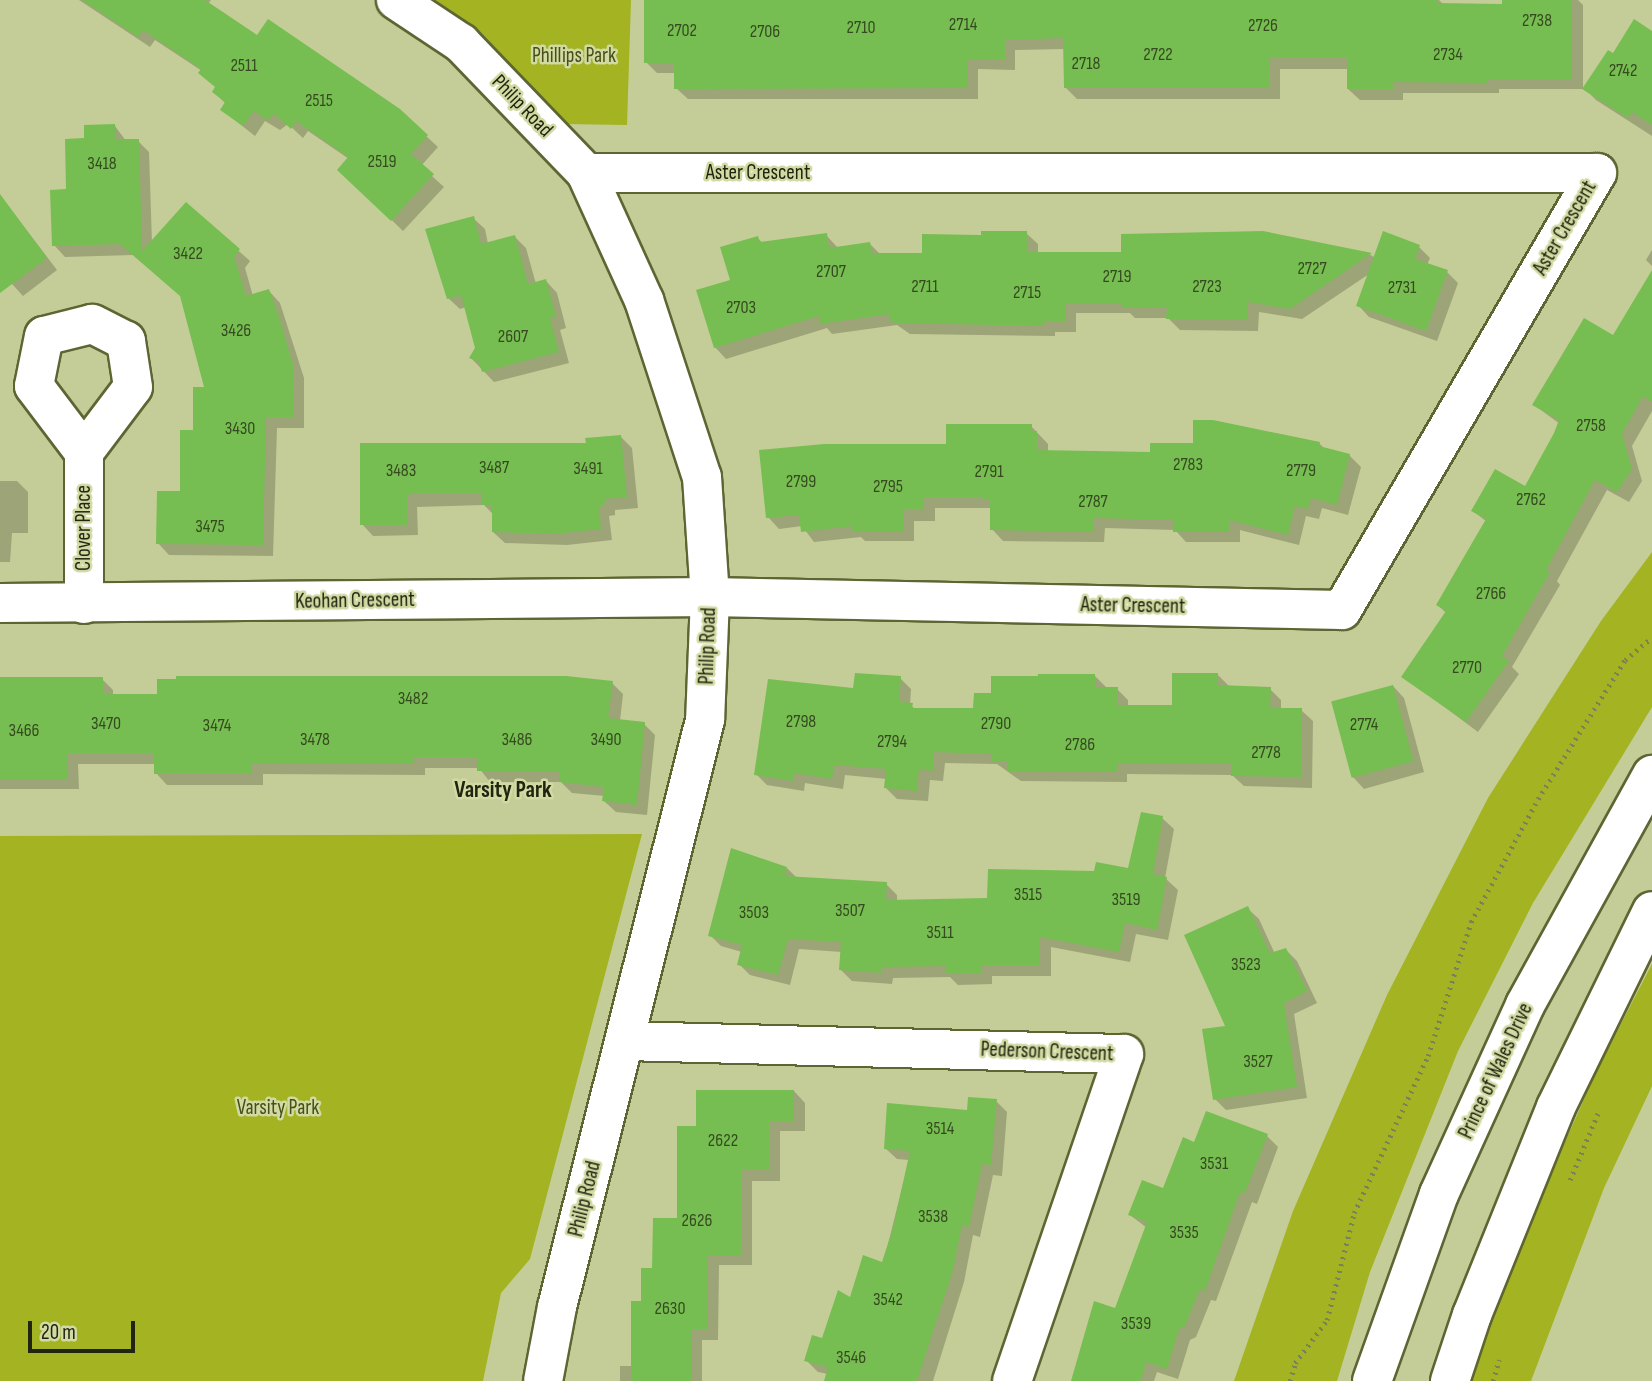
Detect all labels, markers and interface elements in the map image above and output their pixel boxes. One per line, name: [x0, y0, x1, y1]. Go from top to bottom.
house number: 2738: [1522, 10, 1552, 32]
house number: 2714: [949, 14, 977, 36]
house number: 2726: [1248, 15, 1278, 37]
house number: 2710: [846, 17, 876, 39]
house number: 2702: [667, 20, 697, 42]
house number: 2706: [750, 21, 780, 43]
park label: Phillips Park: [532, 43, 616, 69]
house number: 2722: [1143, 44, 1173, 66]
house number: 2734: [1433, 44, 1463, 66]
house number: 2718: [1072, 53, 1100, 75]
house number: 2511: [230, 55, 258, 77]
house number: 2742: [1609, 60, 1637, 82]
street label: Philip Road: [486, 70, 558, 142]
house number: 2515: [305, 90, 333, 112]
house number: 2519: [368, 151, 396, 173]
house number: 3418: [87, 153, 117, 175]
street label: Aster Crescent: [706, 160, 810, 186]
street label: Aster Crescent: [1528, 176, 1602, 280]
house number: 3422: [173, 243, 203, 265]
house number: 2727: [1297, 258, 1327, 280]
house number: 2707: [816, 261, 846, 283]
house number: 2719: [1103, 266, 1131, 288]
house number: 2711: [911, 276, 939, 298]
house number: 2723: [1192, 276, 1222, 298]
house number: 2731: [1388, 277, 1416, 299]
house number: 2715: [1013, 282, 1041, 304]
house number: 2703: [726, 297, 756, 319]
house number: 3426: [221, 320, 251, 342]
house number: 2607: [498, 326, 528, 348]
house number: 2758: [1576, 415, 1606, 437]
house number: 3430: [225, 418, 255, 440]
house number: 2783: [1173, 454, 1203, 476]
house number: 3487: [479, 457, 509, 479]
house number: 3491: [573, 458, 603, 480]
house number: 3483: [386, 460, 416, 482]
house number: 2779: [1286, 460, 1316, 482]
house number: 2791: [975, 461, 1003, 483]
house number: 2799: [786, 471, 816, 493]
house number: 2795: [873, 476, 903, 498]
street label: Clover Place: [71, 485, 97, 571]
house number: 2762: [1516, 489, 1546, 511]
house number: 2787: [1078, 491, 1108, 513]
house number: 3475: [195, 516, 225, 538]
house number: 2766: [1476, 583, 1506, 605]
street label: Keohan Crescent: [295, 587, 415, 615]
street label: Aster Crescent: [1080, 592, 1186, 620]
street label: Philip Road: [694, 607, 722, 685]
house number: 2770: [1452, 657, 1482, 679]
house number: 3482: [398, 688, 428, 710]
house number: 2798: [786, 711, 816, 733]
house number: 3470: [91, 713, 121, 735]
house number: 2790: [981, 713, 1011, 735]
house number: 2774: [1350, 714, 1378, 736]
house number: 3474: [203, 715, 231, 737]
house number: 3466: [9, 720, 39, 742]
house number: 3478: [300, 729, 330, 751]
house number: 3486: [502, 729, 532, 751]
house number: 3490: [590, 729, 622, 751]
house number: 2794: [877, 731, 907, 753]
house number: 2786: [1065, 734, 1095, 756]
house number: 2778: [1251, 742, 1281, 764]
district label: Varsity Park: [454, 776, 552, 804]
house number: 3515: [1014, 884, 1042, 906]
house number: 3519: [1111, 889, 1141, 911]
house number: 3507: [835, 900, 865, 922]
house number: 3503: [739, 902, 769, 924]
house number: 3511: [926, 922, 954, 944]
house number: 3523: [1231, 954, 1261, 976]
street label: Prince of Wales Drive: [1454, 999, 1538, 1143]
street label: Pederson Crescent: [980, 1037, 1114, 1067]
house number: 3527: [1243, 1051, 1273, 1073]
park label: Varsity Park: [237, 1095, 319, 1121]
house number: 3514: [926, 1118, 954, 1140]
house number: 2622: [708, 1130, 738, 1152]
house number: 3531: [1200, 1153, 1228, 1175]
street label: Philip Road: [563, 1159, 607, 1239]
house number: 3538: [918, 1206, 948, 1228]
house number: 2626: [682, 1210, 712, 1232]
house number: 3535: [1169, 1222, 1199, 1244]
house number: 3542: [873, 1289, 903, 1311]
house number: 2630: [655, 1298, 685, 1320]
scale bar: [32, 1308, 138, 1352]
house number: 3539: [1121, 1313, 1151, 1335]
text: 20 m: [41, 1320, 76, 1345]
house number: 3546: [836, 1347, 866, 1369]

